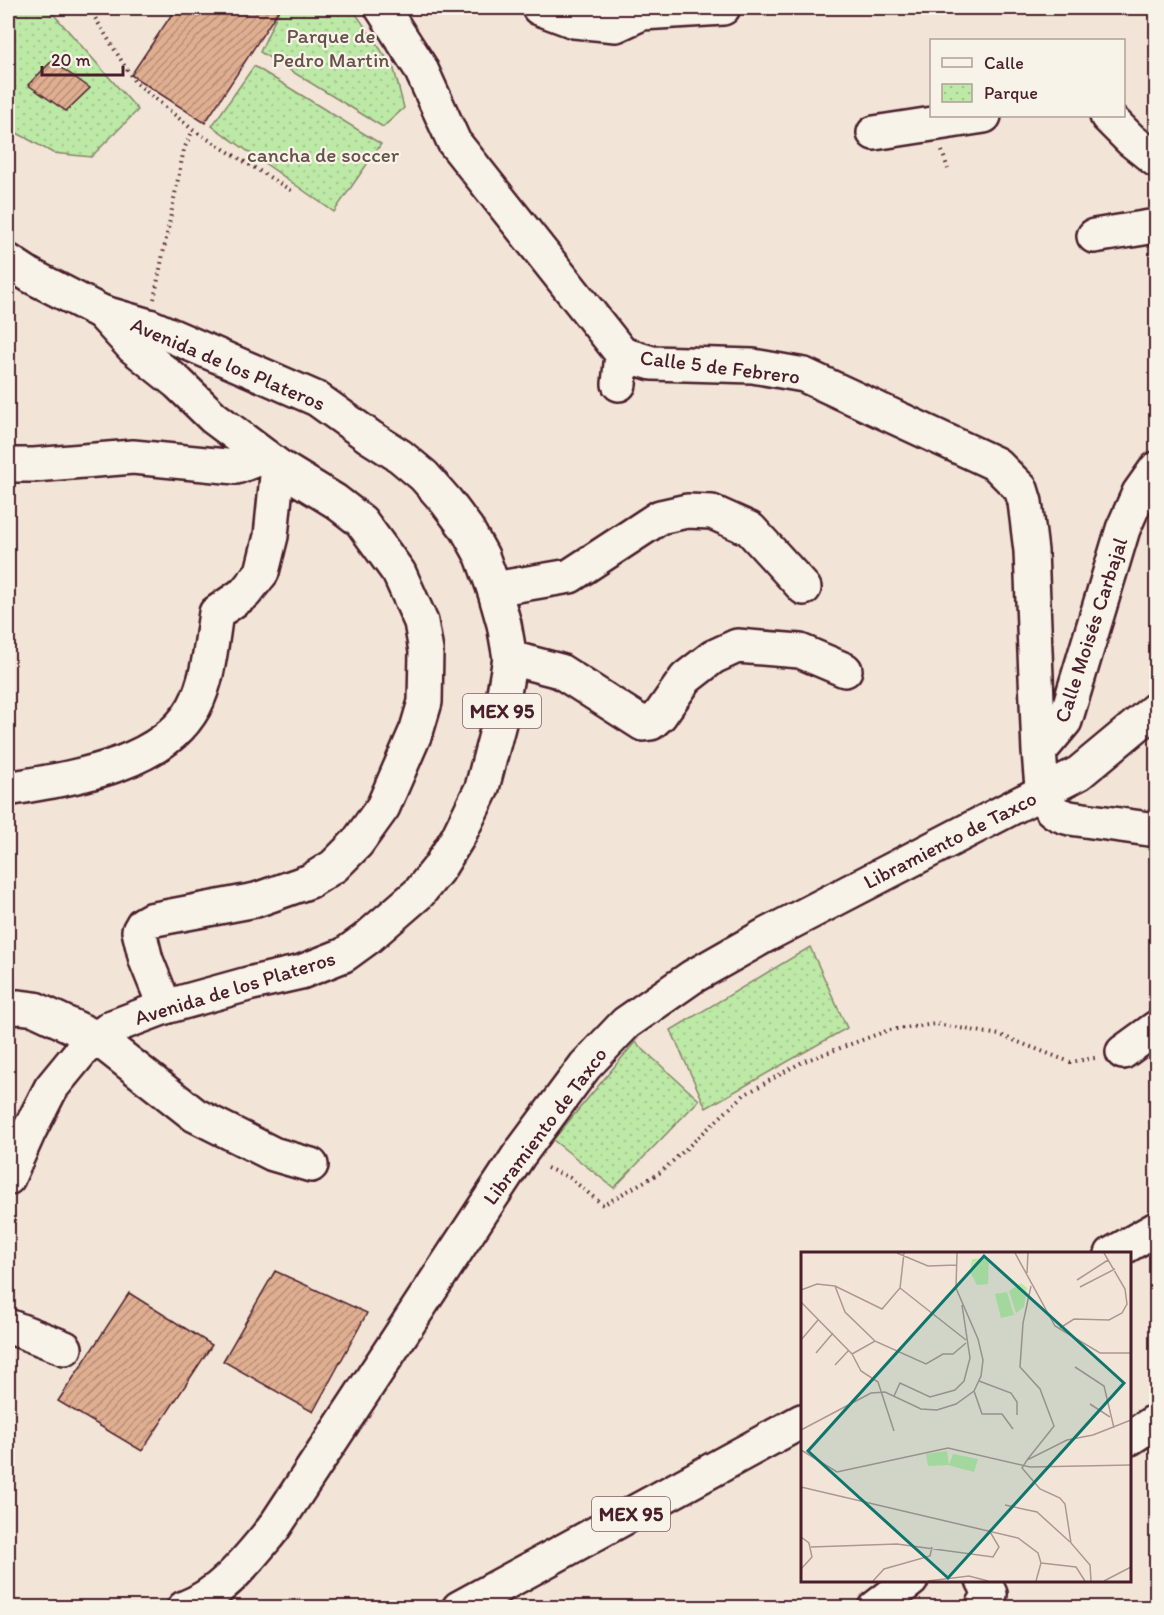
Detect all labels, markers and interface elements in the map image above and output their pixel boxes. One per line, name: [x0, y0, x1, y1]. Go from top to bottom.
park label: Parque de Pedro Martin: [273, 23, 389, 72]
scale bar: [42, 39, 123, 77]
legend: [930, 39, 1125, 117]
text: 20 m: [51, 49, 91, 71]
text: Calle: [984, 52, 1024, 74]
text: Parque: [984, 82, 1038, 104]
park label: cancha de soccer: [247, 142, 400, 167]
street label: Avenida de los Plateros: [127, 311, 329, 416]
street label: Calle 5 de Febrero: [639, 344, 801, 389]
street label: Calle Moisés Carbajal: [1049, 534, 1132, 726]
road number: MEX 95: [463, 694, 541, 728]
street label: Libramiento de Taxco: [859, 785, 1040, 894]
street label: Avenida de los Plateros: [131, 945, 338, 1030]
street label: Libramiento de Taxco: [477, 1042, 612, 1209]
inset map: [801, 1252, 1131, 1582]
road number: MEX 95: [592, 1497, 670, 1531]

